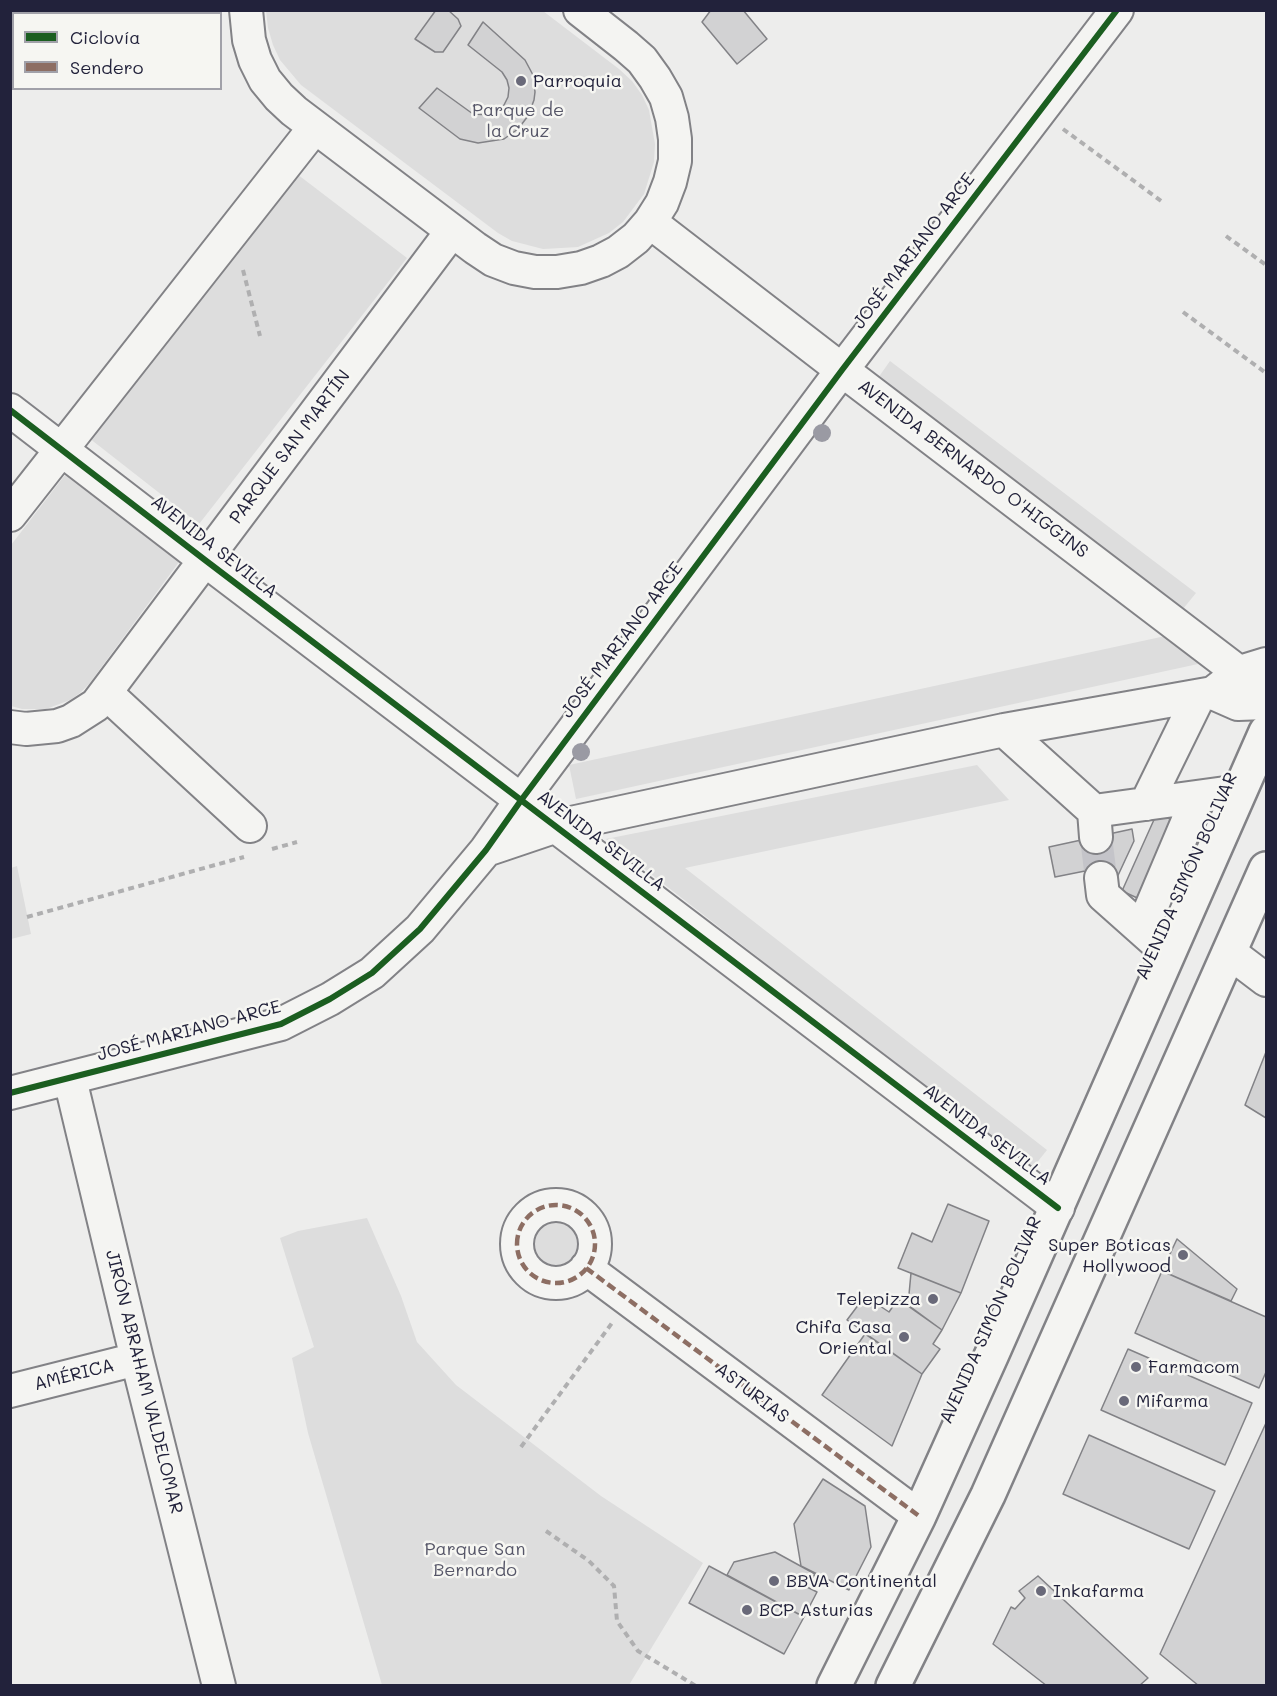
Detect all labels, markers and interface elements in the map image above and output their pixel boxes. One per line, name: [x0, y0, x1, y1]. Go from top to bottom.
legend: [12, 12, 222, 90]
text: Ciclovía: [70, 25, 141, 49]
text: Sendero: [70, 55, 144, 79]
place label: Parroquia: [533, 70, 622, 92]
marker: Parroquia: [514, 74, 528, 88]
park label: Parque de la Cruz: [472, 99, 564, 142]
street label: JOSÉ MARIANO ARCE: [848, 169, 980, 333]
street label: PARQUE SAN MARTÍN: [225, 366, 355, 528]
street label: AVENIDA BERNARDO O'HIGGINS: [853, 375, 1093, 563]
street label: AVENIDA SEVILLA: [146, 491, 282, 603]
street label: JOSÉ MARIANO ARCE: [556, 558, 688, 722]
street label: AVENIDA SIMÓN BOLIVAR: [1131, 769, 1243, 983]
street label: AVENIDA SEVILLA: [533, 786, 669, 896]
street label: JOSÉ MARIANO ARCE: [95, 996, 283, 1066]
street label: AVENIDA SEVILLA: [919, 1080, 1055, 1190]
street label: AVENIDA SIMÓN BOLIVAR: [935, 1213, 1047, 1427]
place label: Super Boticas Hollywood: [1048, 1234, 1171, 1276]
street label: JIRÓN ABRAHAM VALDELOMAR: [101, 1248, 187, 1516]
marker: Super Boticas Hollywood: [1176, 1248, 1190, 1262]
place label: Telepizza: [836, 1288, 921, 1310]
marker: Telepizza: [926, 1292, 940, 1306]
place label: Chifa Casa Oriental: [795, 1316, 892, 1358]
marker: Chifa Casa Oriental: [897, 1330, 911, 1344]
street label: AMÉRICA: [32, 1355, 116, 1395]
place label: Farmacom: [1148, 1356, 1239, 1378]
street label: ASTURIAS: [711, 1358, 793, 1428]
marker: Farmacom: [1129, 1360, 1143, 1374]
place label: Mifarma: [1136, 1390, 1209, 1412]
marker: Mifarma: [1117, 1394, 1131, 1408]
park label: Parque San Bernardo: [425, 1538, 525, 1580]
place label: BBVA Continental: [786, 1570, 937, 1592]
marker: BBVA Continental: [767, 1574, 781, 1588]
place label: Inkafarma: [1053, 1580, 1144, 1602]
marker: Inkafarma: [1034, 1584, 1048, 1598]
place label: BCP Asturias: [759, 1599, 873, 1621]
marker: BCP Asturias: [740, 1603, 754, 1617]

